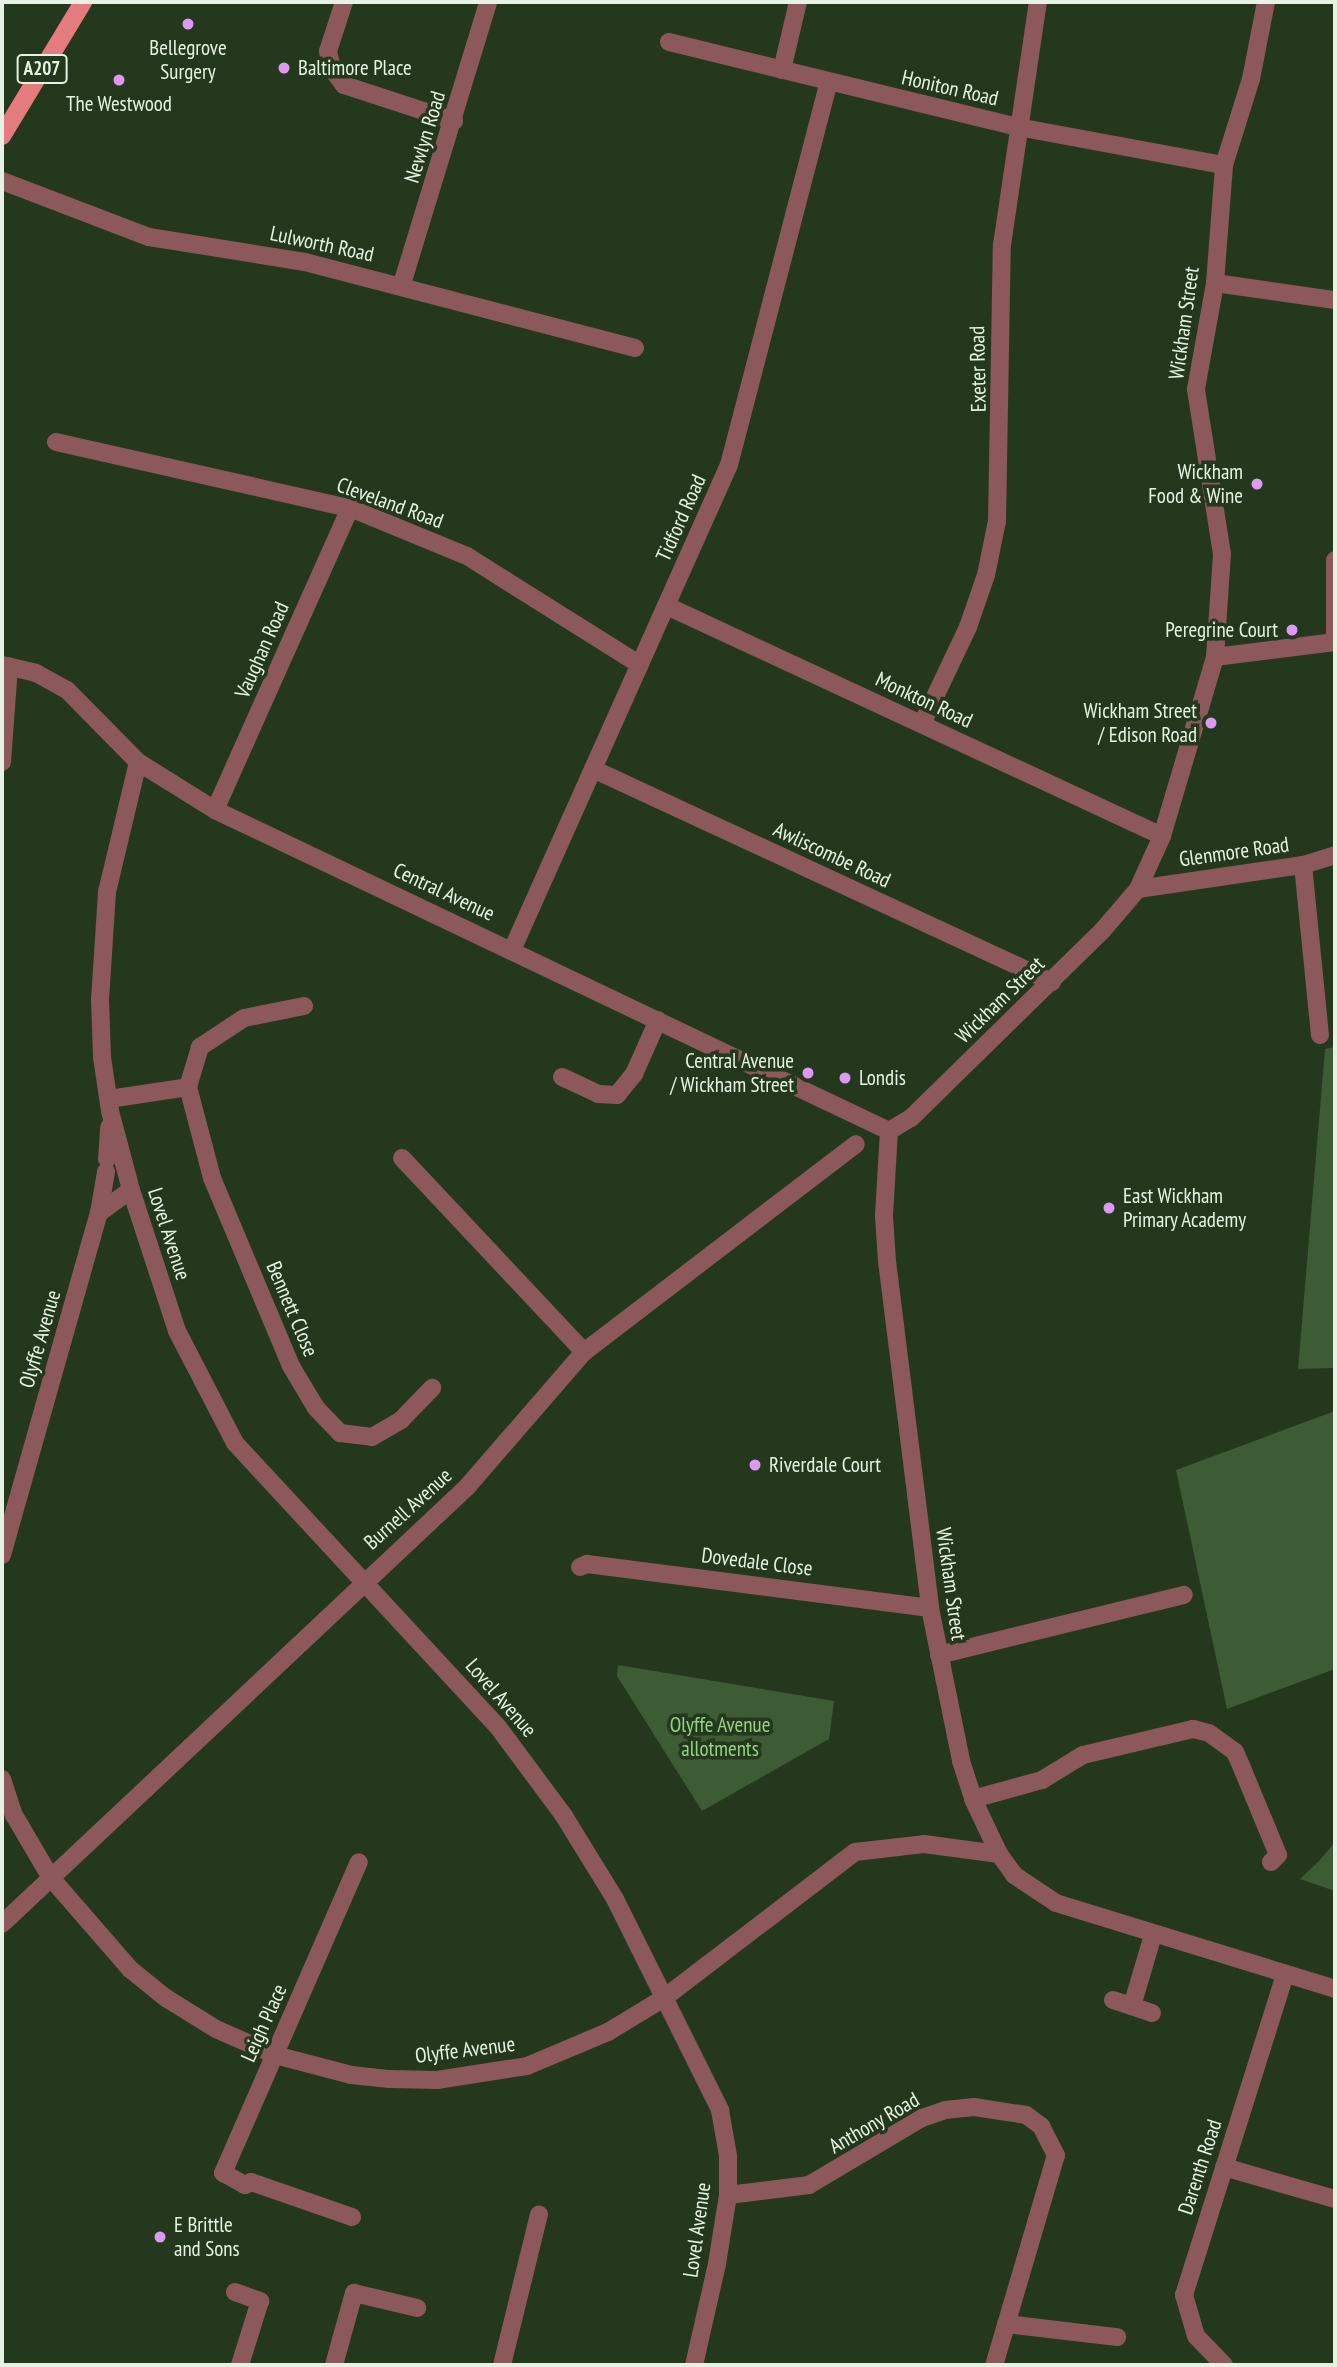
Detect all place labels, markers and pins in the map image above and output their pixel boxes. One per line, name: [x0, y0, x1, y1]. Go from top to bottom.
marker: Bellegrove Surgery: [180, 16, 196, 32]
place label: Bellegrove Surgery: [149, 35, 227, 85]
place label: Baltimore Place: [298, 55, 412, 81]
marker: Baltimore Place: [276, 60, 292, 76]
marker: The Westwood: [111, 72, 127, 88]
place label: The Westwood: [66, 91, 172, 117]
place label: Wickham Food & Wine: [1148, 459, 1243, 509]
marker: Wickham Food & Wine: [1249, 476, 1265, 492]
place label: Peregrine Court: [1165, 617, 1278, 643]
marker: Peregrine Court: [1284, 622, 1300, 638]
place label: Wickham Street / Edison Road: [1083, 698, 1197, 748]
marker: Wickham Street / Edison Road: [1203, 715, 1219, 731]
place label: Central Avenue / Wickham Street: [670, 1048, 794, 1098]
marker: Central Avenue / Wickham Street: [800, 1065, 816, 1081]
place label: Londis: [859, 1065, 906, 1091]
marker: Londis: [837, 1070, 853, 1086]
place label: East Wickham Primary Academy: [1123, 1183, 1247, 1233]
marker: East Wickham Primary Academy: [1101, 1200, 1117, 1216]
place label: Riverdale Court: [769, 1452, 881, 1478]
marker: Riverdale Court: [747, 1457, 763, 1473]
place label: E Brittle and Sons: [174, 2212, 240, 2262]
marker: E Brittle and Sons: [152, 2229, 168, 2245]

